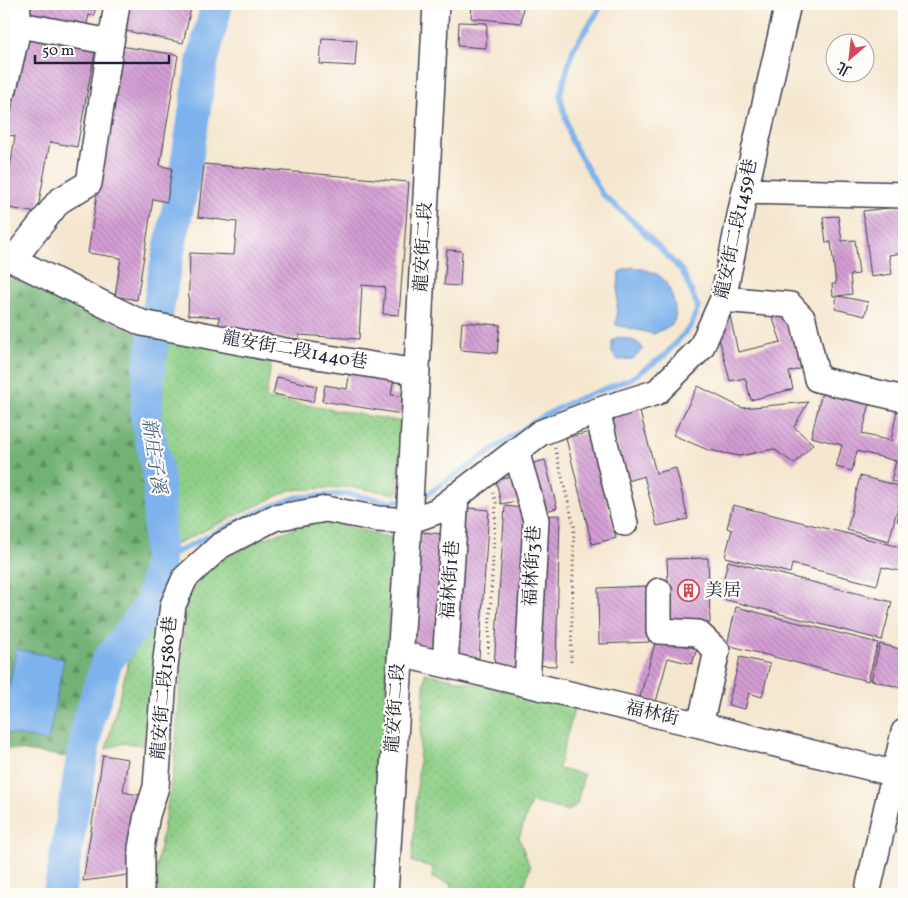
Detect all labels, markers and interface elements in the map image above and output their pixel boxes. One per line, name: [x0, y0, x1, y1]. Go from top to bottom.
scale bar: [35, 32, 169, 64]
north arrow: [826, 32, 876, 82]
text: 50 m: [42, 41, 74, 62]
text: 北: [834, 56, 855, 80]
street label: 龍安街二段1459巷: [710, 157, 764, 301]
street label: 龍安街二段: [409, 201, 439, 293]
street label: 龍安街二段1440巷: [220, 326, 370, 376]
water label: 新庄子溪: [135, 417, 171, 497]
street label: 福林街3巷: [518, 525, 548, 607]
street label: 福林街1巷: [436, 540, 466, 620]
building icon: 美居: [677, 579, 701, 603]
place label: 美居: [705, 579, 741, 604]
street label: 龍安街二段1580巷: [146, 615, 184, 761]
street label: 龍安街二段: [380, 662, 412, 754]
street label: 福林街: [623, 696, 681, 732]

